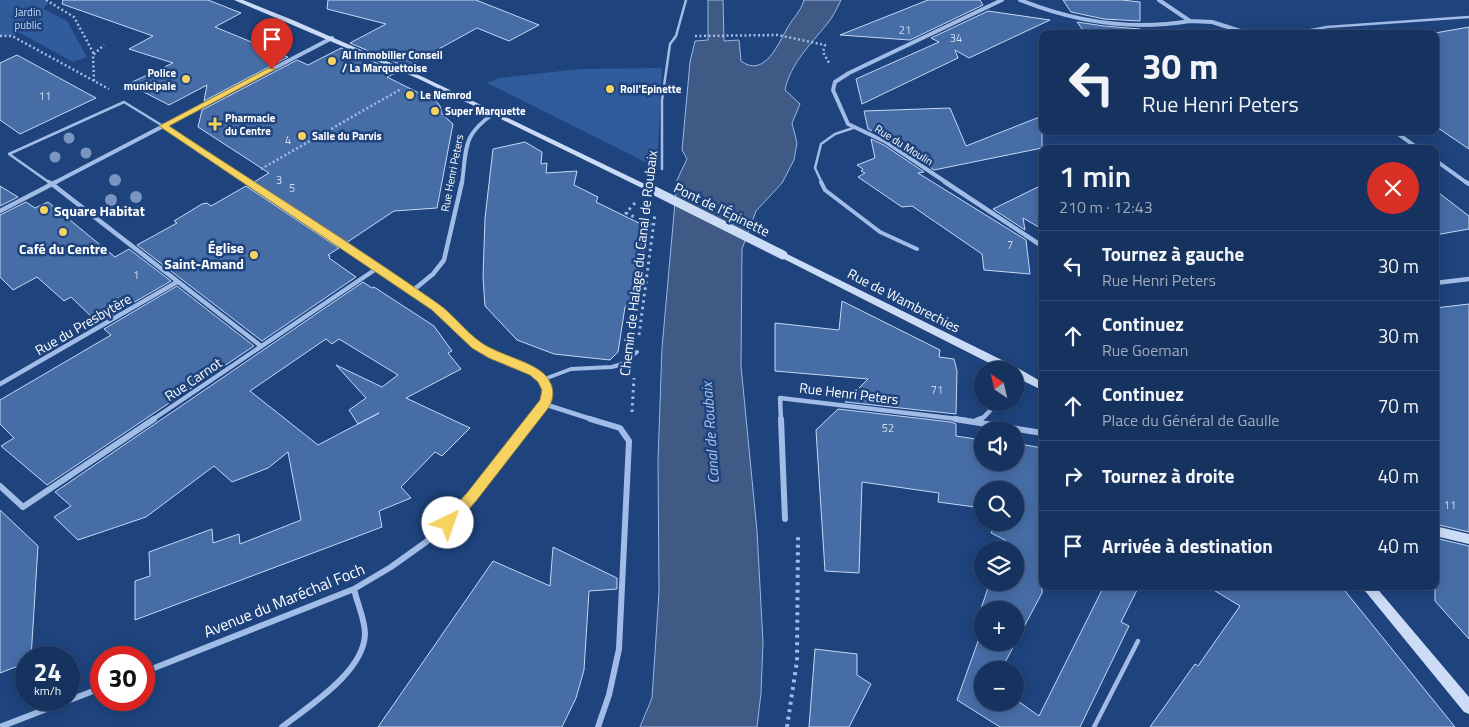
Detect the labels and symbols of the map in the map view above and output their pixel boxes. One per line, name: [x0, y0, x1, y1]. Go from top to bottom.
park label: Jardin public: [14, 4, 42, 33]
pin: [251, 18, 293, 69]
house number: 21: [899, 22, 911, 38]
house number: 34: [950, 30, 962, 46]
place label: Al Immobilier Conseil / La Marquettoise: [342, 47, 443, 76]
marker: Al Immobilier Conseil / La Marquettoise: [326, 55, 338, 67]
place label: Police municipale: [124, 65, 176, 94]
marker: Police municipale: [180, 73, 192, 85]
place label: Roll'Epinette: [620, 81, 682, 97]
marker: Roll'Epinette: [604, 83, 616, 95]
place label: Le Nemrod: [420, 87, 472, 103]
house number: 11: [39, 88, 51, 104]
marker: Le Nemrod: [404, 89, 416, 101]
place label: Super Marquette: [445, 103, 526, 119]
marker: Super Marquette: [429, 105, 441, 117]
place label: Pharmacie du Centre: [225, 110, 276, 139]
marker: Pharmacie du Centre: [209, 118, 221, 130]
street label: Rue du Moulin: [872, 121, 936, 169]
place label: Salle du Parvis: [312, 128, 382, 144]
marker: Salle du Parvis: [296, 130, 308, 142]
house number: 4: [285, 132, 291, 148]
street label: Rue Henri Peters: [437, 133, 467, 213]
street label: Chemin de Halage du Canal de Roubaix: [614, 148, 662, 377]
house number: 3: [276, 172, 282, 188]
street label: Pont de l'Épinette: [670, 177, 774, 241]
house number: 5: [289, 180, 295, 196]
place label: Square Habitat: [54, 200, 145, 221]
marker: Square Habitat: [38, 204, 50, 216]
marker: Café du Centre: [57, 226, 69, 238]
place label: Église Saint-Amand: [164, 237, 244, 274]
house number: 7: [1007, 237, 1013, 253]
place label: Café du Centre: [19, 238, 107, 259]
marker: Église Saint-Amand: [248, 249, 260, 261]
street label: Rue de Wambrechies: [844, 262, 964, 338]
house number: 1: [133, 267, 139, 283]
street label: Rue du Presbytère: [31, 288, 135, 360]
street label: Rue Carnot: [160, 352, 226, 406]
north arrow: [974, 361, 1024, 411]
street label: Rue Henri Peters: [798, 377, 900, 409]
water label: Canal de Roubaix: [695, 380, 725, 485]
house number: 71: [931, 382, 943, 398]
house number: 52: [882, 420, 894, 436]
position arrow: [421, 496, 473, 548]
house number: 11: [1444, 497, 1456, 513]
street label: Avenue du Maréchal Foch: [200, 557, 368, 643]
speed limit sign: 30: [90, 646, 155, 711]

